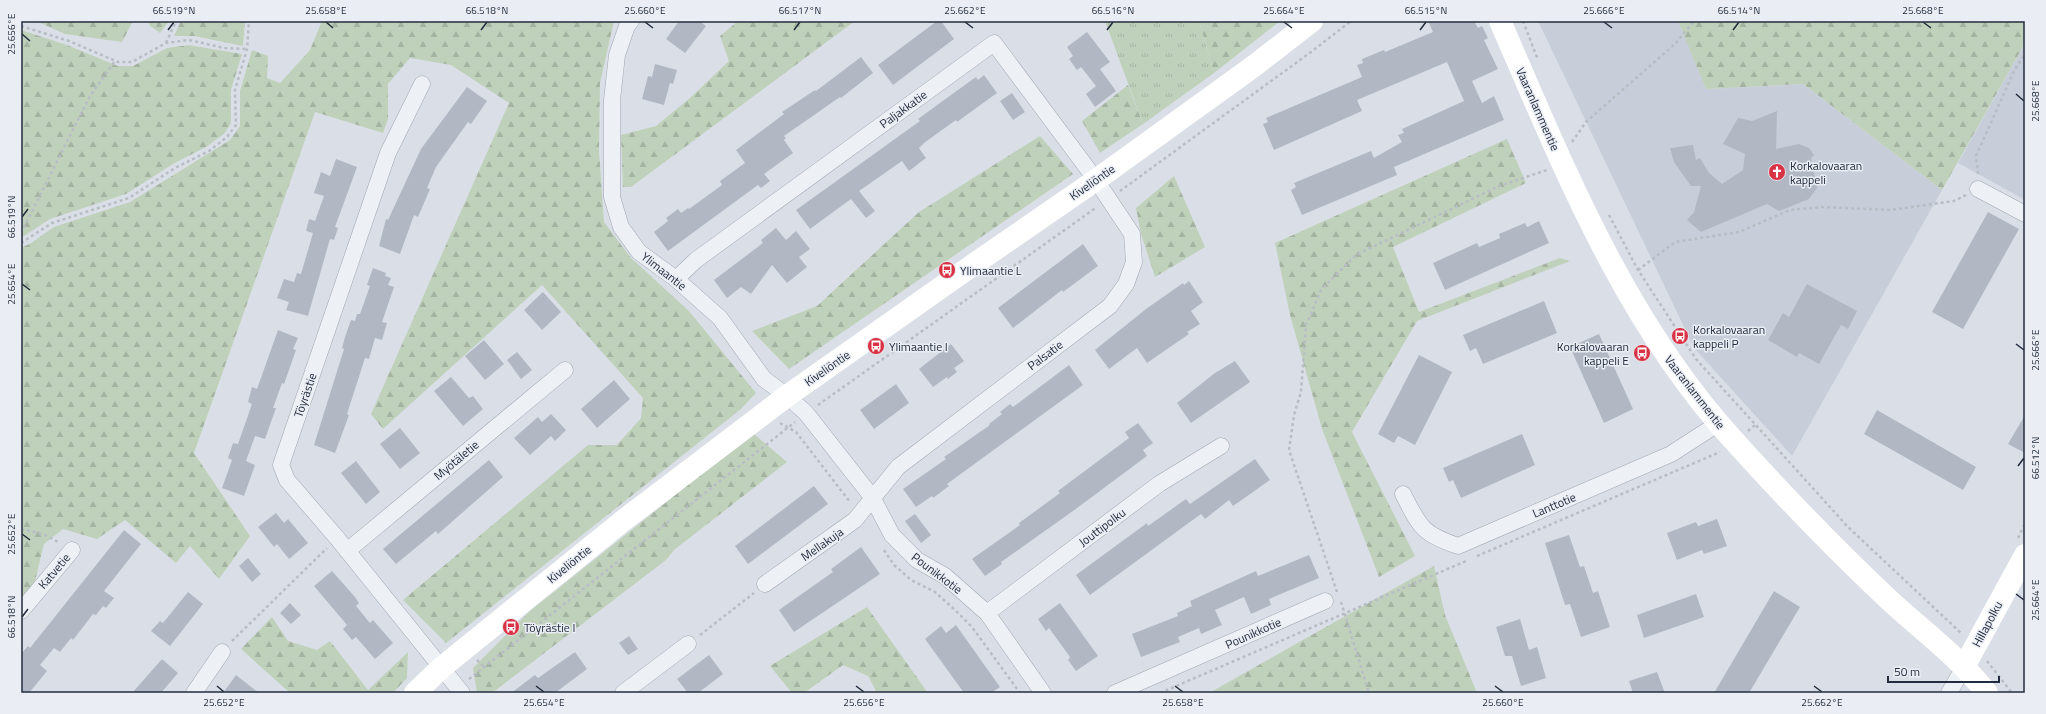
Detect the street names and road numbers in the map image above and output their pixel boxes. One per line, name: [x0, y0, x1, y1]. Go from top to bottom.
street label: Vaaranlammentie: [1511, 64, 1565, 154]
street label: Paljakkatie: [875, 85, 931, 133]
street label: Kiveliöntie: [1065, 159, 1119, 205]
street label: Ylimaantie: [637, 247, 691, 295]
street label: Palsatie: [1023, 335, 1067, 375]
street label: Kiveliöntie: [800, 345, 854, 391]
street label: Vaaranlammentie: [1660, 351, 1730, 433]
street label: Töyrästie: [289, 370, 321, 420]
street label: Myötäletie: [429, 435, 483, 485]
street label: Lanttotie: [1529, 487, 1579, 523]
street label: Jouttipolku: [1074, 503, 1130, 551]
street label: Mellakuja: [797, 522, 847, 566]
street label: Kiveliöntie: [543, 540, 595, 588]
street label: Pounikkotie: [908, 548, 966, 598]
street label: Katvetie: [33, 549, 75, 593]
street label: Hillapolku: [1967, 598, 2007, 650]
street label: Pounikkotie: [1222, 612, 1284, 654]

